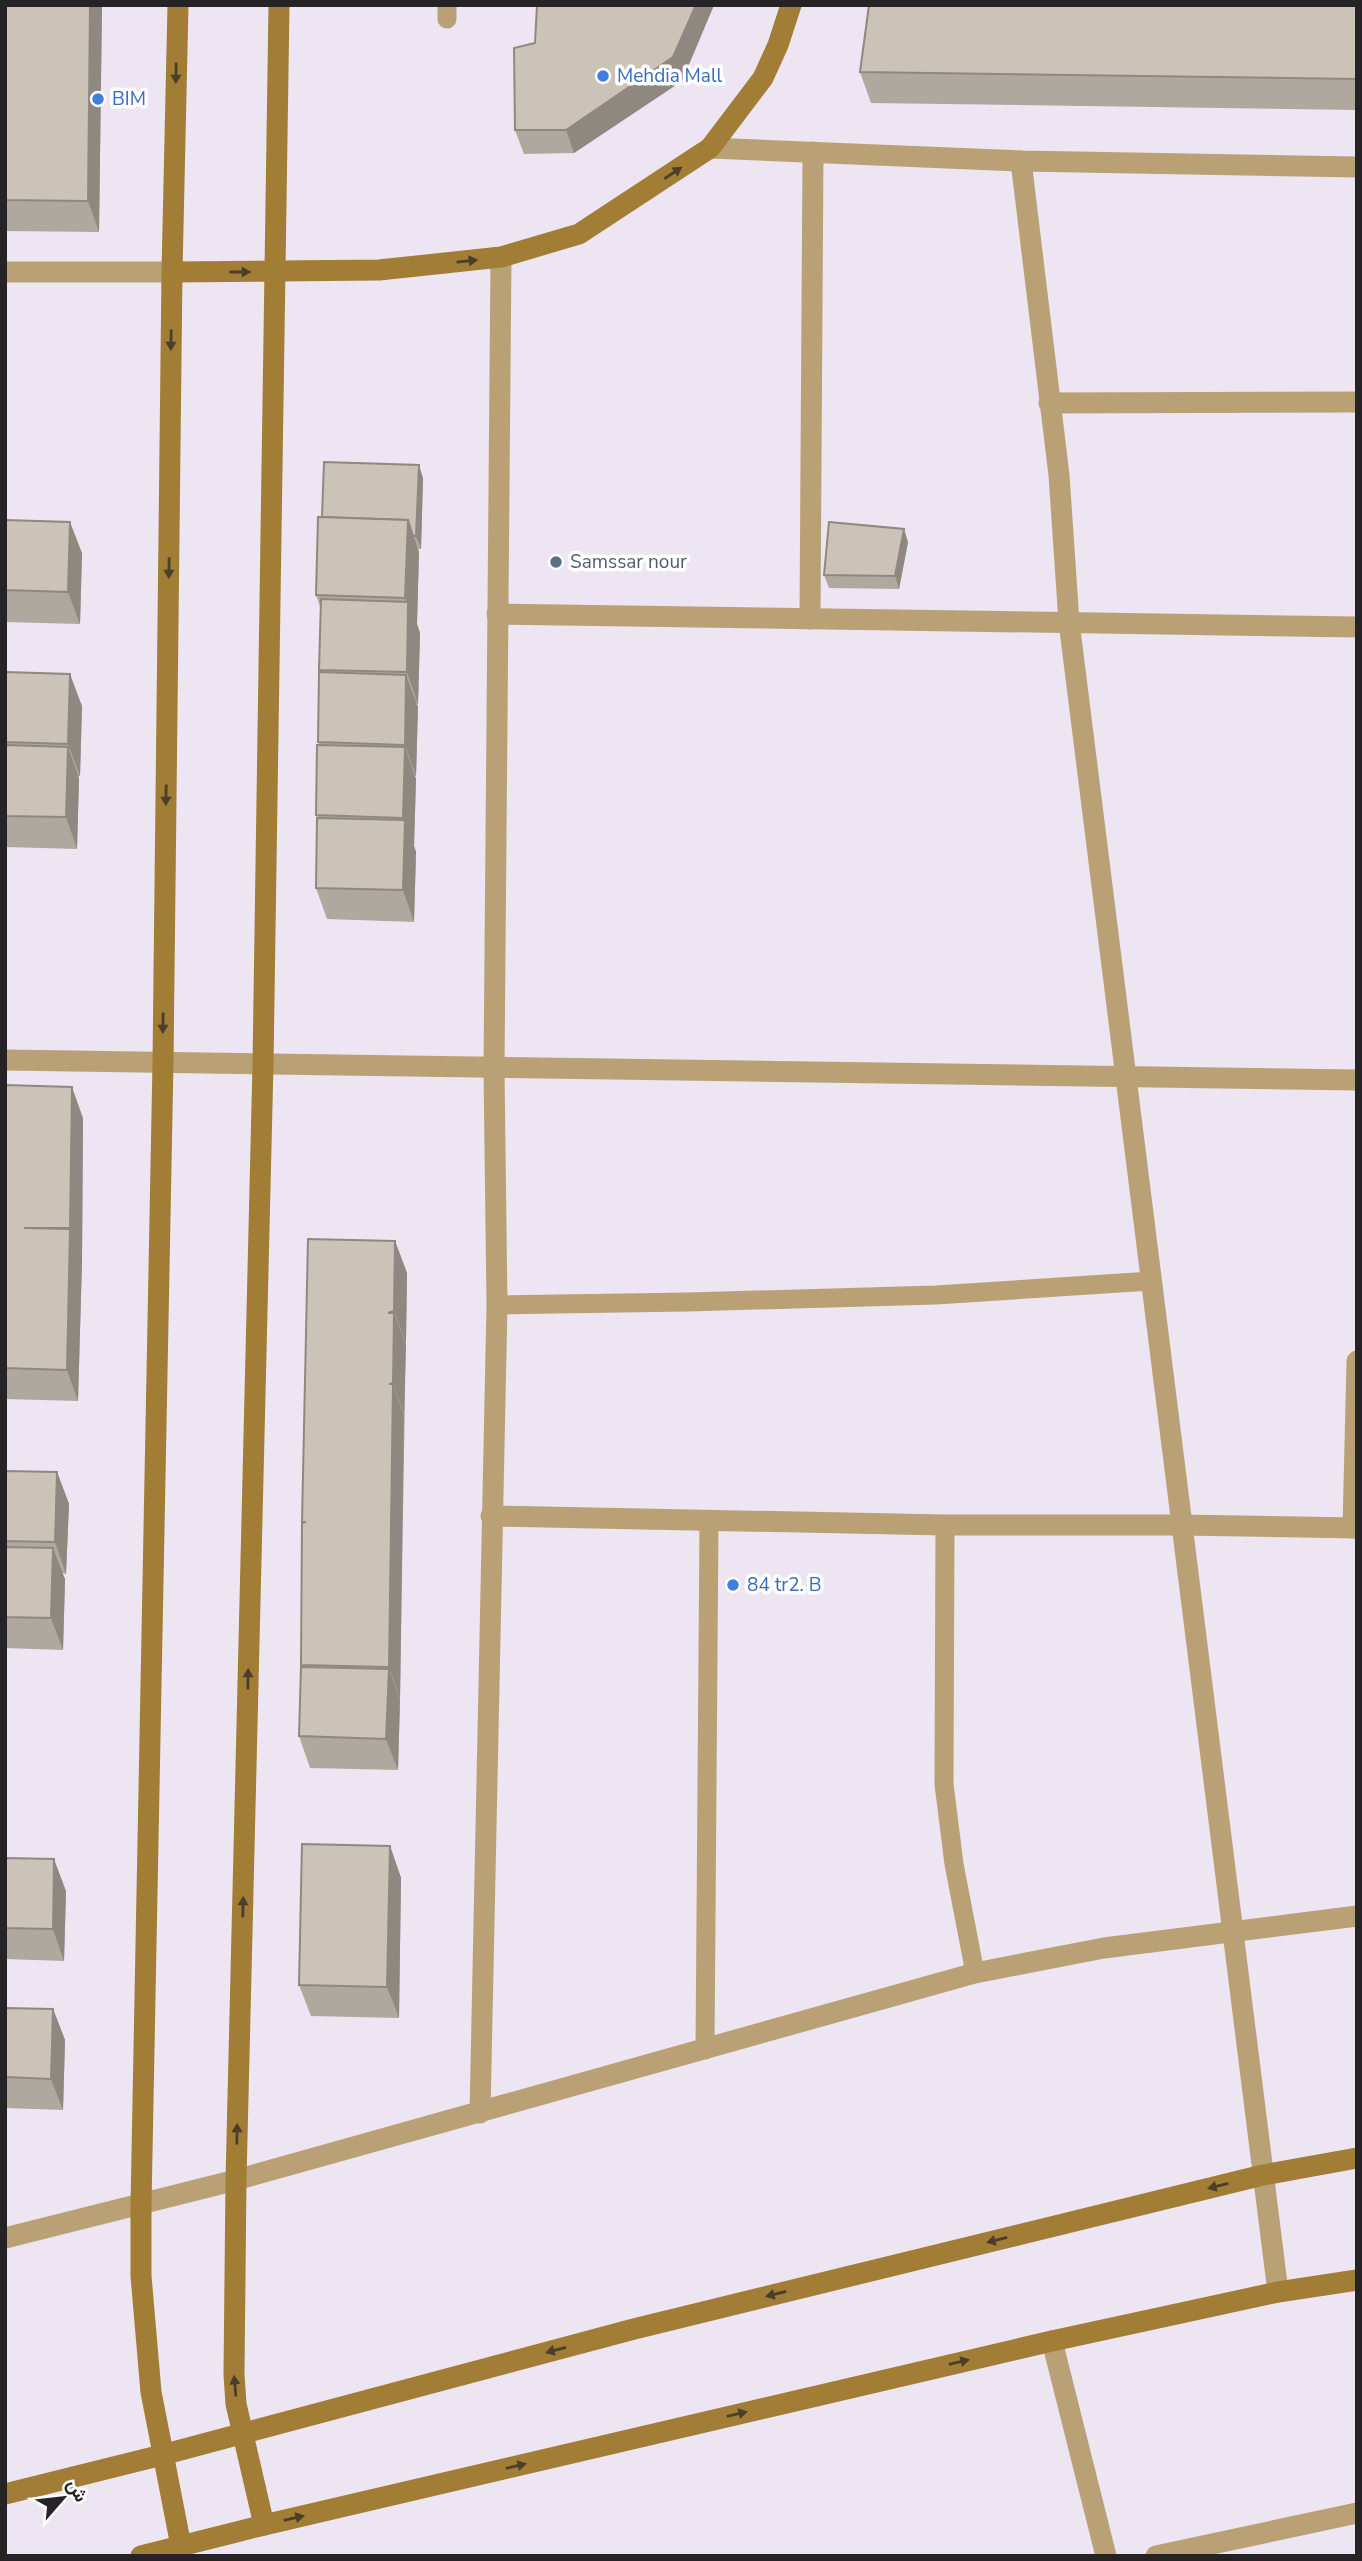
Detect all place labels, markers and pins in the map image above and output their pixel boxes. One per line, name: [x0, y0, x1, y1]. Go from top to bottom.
place label: Mehdia Mall: [617, 63, 723, 89]
marker: Mehdia Mall: [595, 68, 611, 84]
place label: BIM: [112, 86, 146, 112]
marker: BIM: [90, 91, 106, 107]
place label: Samssar nour: [570, 549, 687, 575]
marker: Samssar nour: [548, 554, 564, 570]
place label: 84 tr2. B: [747, 1572, 822, 1598]
marker: 84 tr2. B: [725, 1577, 741, 1593]

